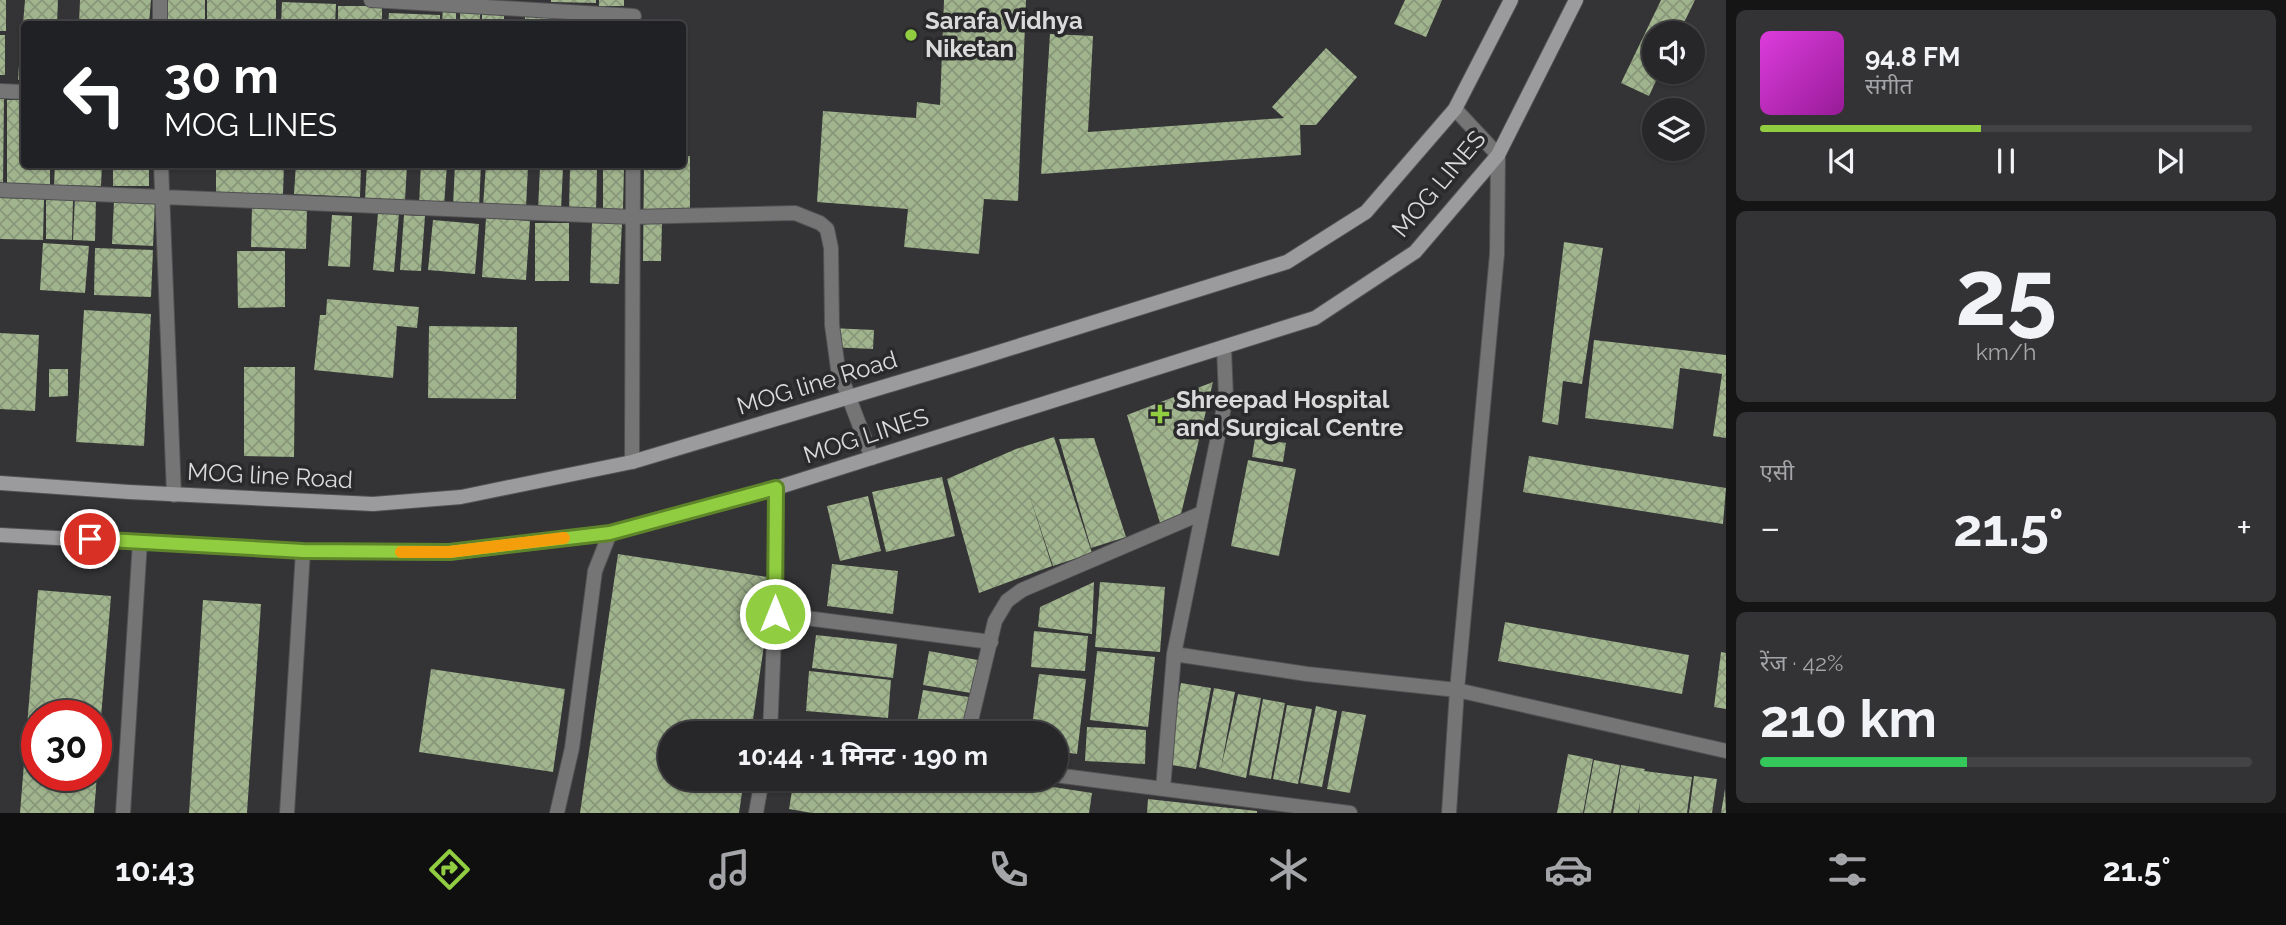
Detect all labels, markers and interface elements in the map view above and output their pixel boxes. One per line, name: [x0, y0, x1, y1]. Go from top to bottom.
place label: Sarafa Vidhya Niketan: [925, 6, 1083, 63]
map controls: [1642, 21, 1705, 161]
button: sound: [1642, 21, 1705, 84]
marker: Sarafa Vidhya Niketan: [903, 27, 919, 43]
text: 94.8 FM: [1865, 42, 1960, 72]
text: 30 m: [164, 47, 279, 104]
icon: left: [49, 49, 140, 140]
text: संगीत: [1865, 72, 1913, 99]
button: layers: [1642, 98, 1705, 161]
text: MOG LINES: [164, 106, 337, 143]
street label: MOG LINES: [1386, 125, 1491, 243]
icon: previous: [1823, 142, 1861, 180]
icon: pause: [1987, 142, 2025, 180]
icon: next: [2151, 142, 2189, 180]
text: 25: [1955, 239, 2057, 346]
text: km/h: [1976, 338, 2036, 365]
street label: MOG line Road: [733, 344, 900, 421]
place label: Shreepad Hospital and Surgical Centre: [1176, 385, 1403, 442]
street label: MOG LINES: [800, 402, 932, 469]
marker: Shreepad Hospital and Surgical Centre: [1150, 404, 1170, 424]
street label: MOG line Road: [186, 457, 354, 494]
text: एसी: [1760, 458, 1794, 485]
text: 21.5°: [1953, 497, 2064, 558]
text: −: [1760, 505, 1780, 550]
text: +: [2236, 505, 2252, 550]
pin: [60, 509, 120, 569]
icon: arrive: [71, 520, 109, 558]
position arrow: [738, 577, 812, 651]
text: रेंज · 42%: [1760, 649, 1844, 676]
text: 210 km: [1760, 688, 1937, 749]
speed limit sign: 30: [21, 700, 112, 791]
text: 10:44 · 1 मिनट · 190 m: [738, 741, 988, 771]
icon: directions: [425, 845, 474, 894]
icon: music: [705, 845, 754, 894]
icon: phone: [984, 845, 1033, 894]
icon: climate: [1264, 845, 1313, 894]
icon: car: [1544, 845, 1593, 894]
icon: filters: [1823, 845, 1872, 894]
text: 10:43: [115, 851, 195, 888]
text: 21.5°: [2103, 851, 2171, 888]

